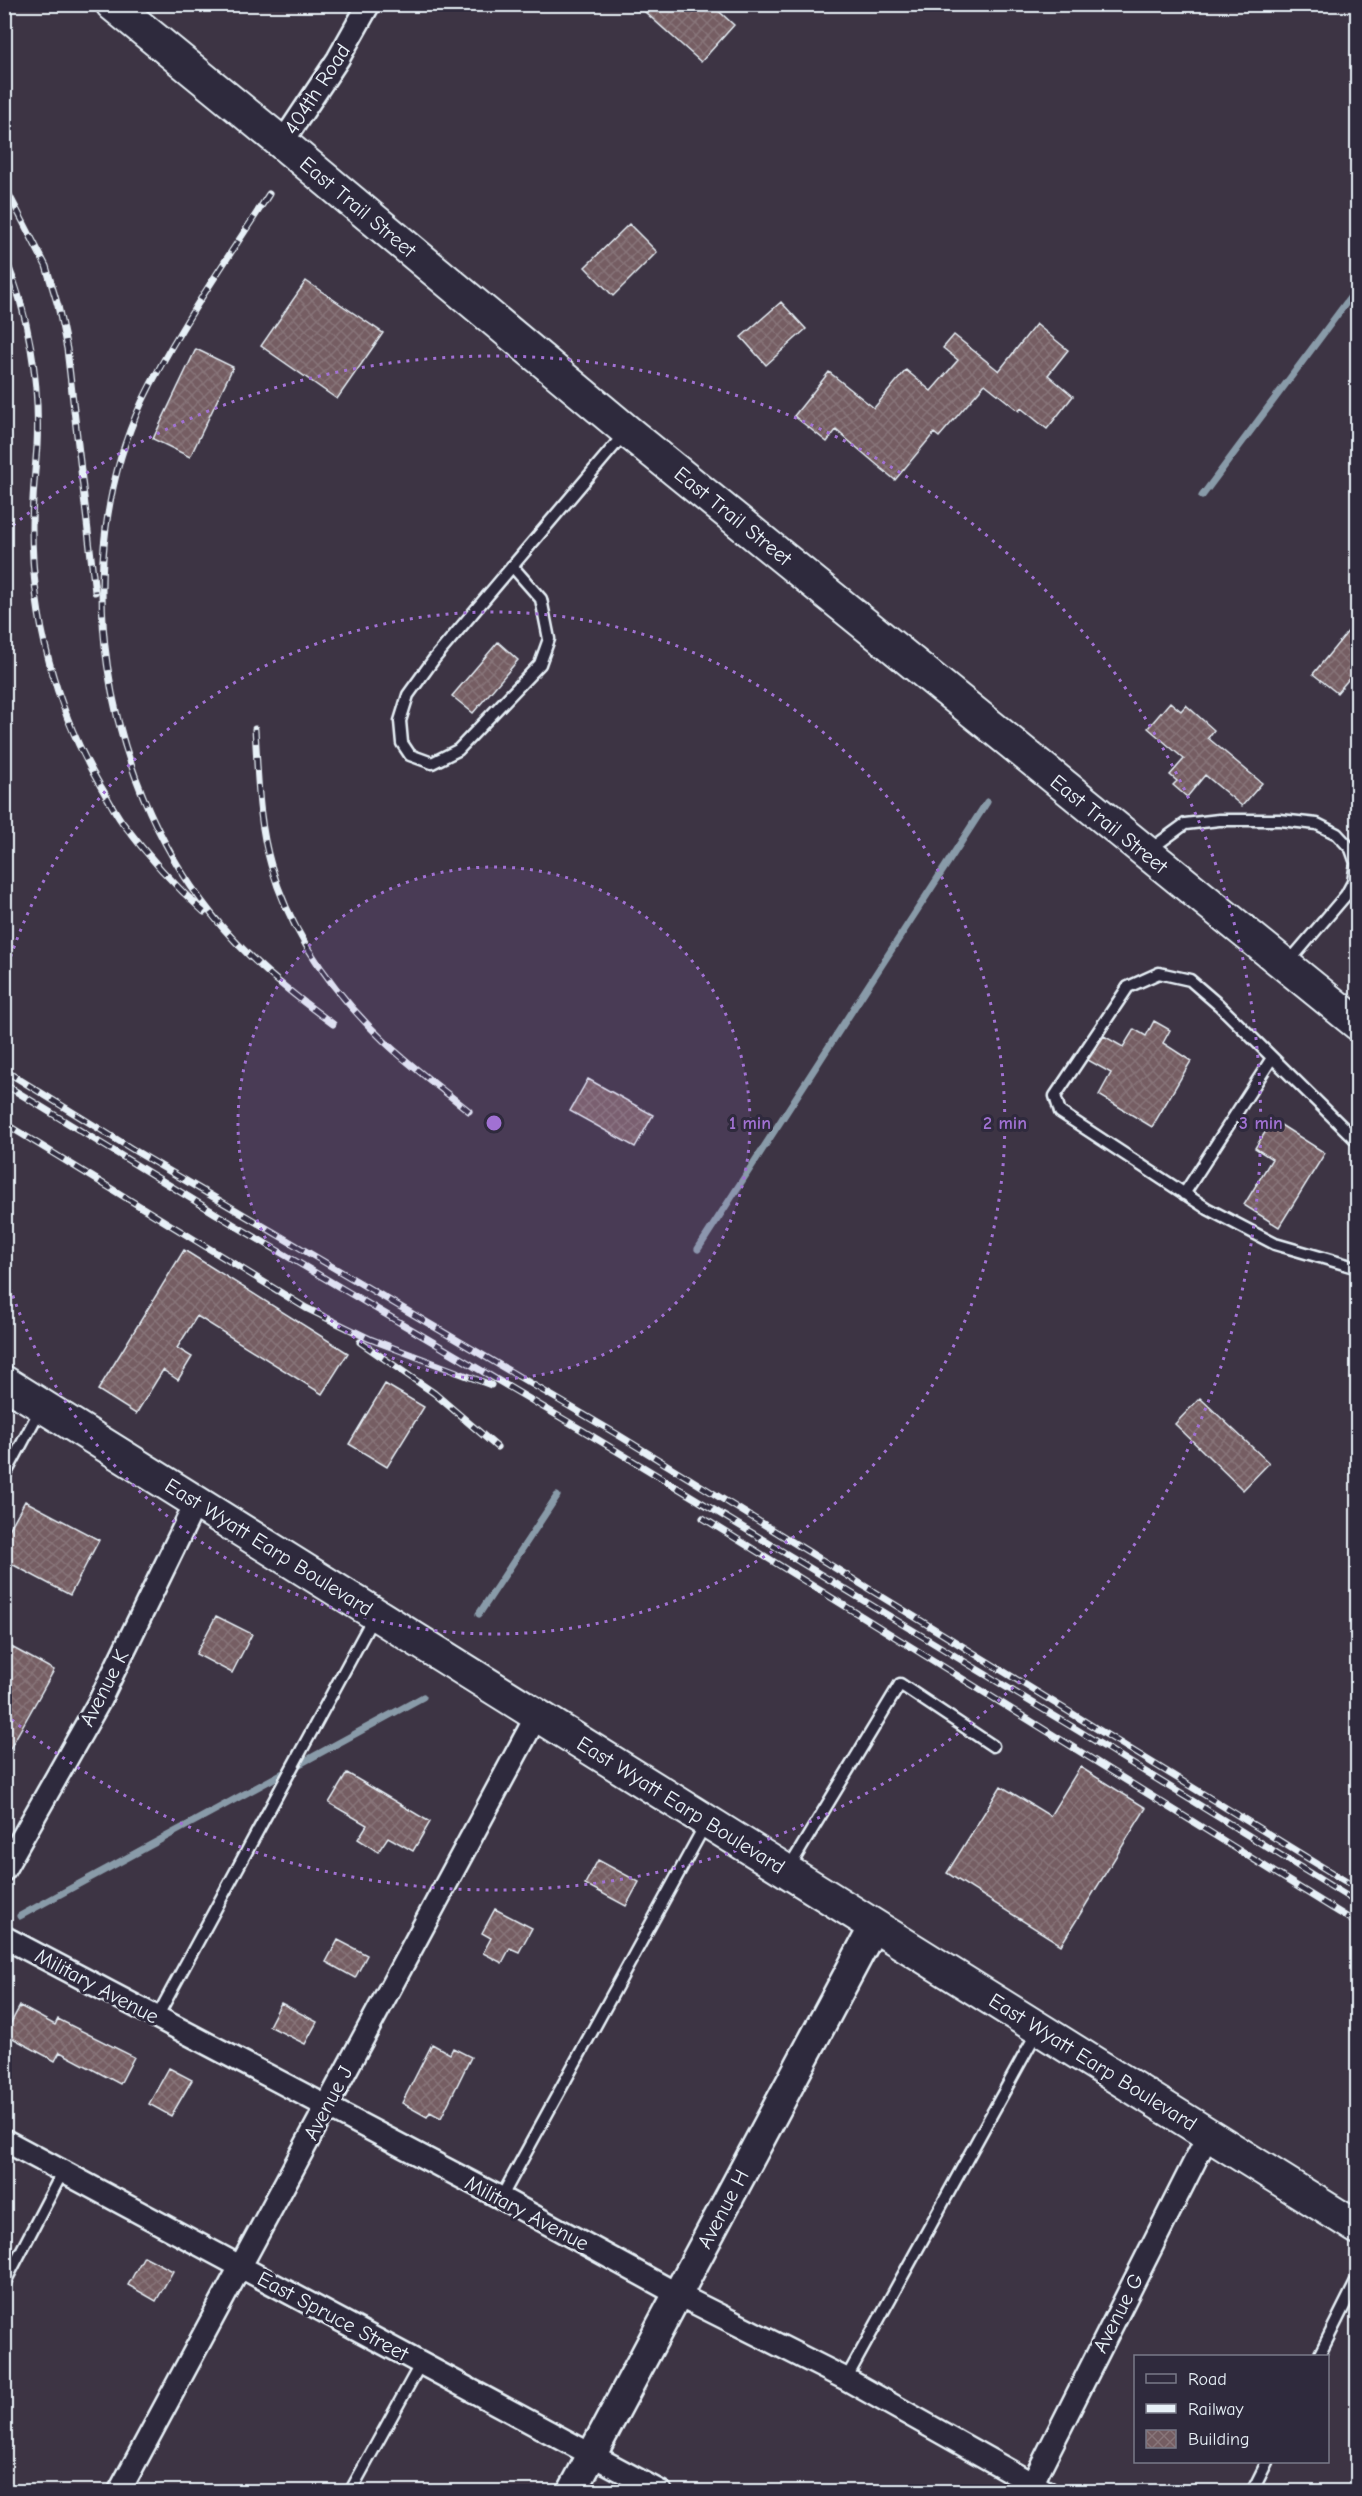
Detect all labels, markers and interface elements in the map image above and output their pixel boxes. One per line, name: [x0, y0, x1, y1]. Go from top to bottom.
street label: 404th Road: [279, 39, 355, 139]
street label: East Trail Street: [295, 152, 422, 263]
street label: East Trail Street: [670, 461, 797, 571]
street label: East Trail Street: [1046, 769, 1173, 879]
centre of rings: [484, 1113, 504, 1133]
text: 1 min: [729, 1113, 771, 1134]
text: 2 min: [983, 1113, 1027, 1134]
text: 3 min: [1239, 1113, 1283, 1134]
street label: East Wyatt Earp Boulevard: [161, 1473, 377, 1621]
street label: Avenue K: [75, 1645, 134, 1730]
street label: East Wyatt Earp Boulevard: [573, 1731, 789, 1879]
street label: Military Avenue: [31, 1943, 163, 2029]
street label: East Wyatt Earp Boulevard: [985, 1988, 1201, 2136]
street label: Avenue J: [298, 2062, 358, 2144]
street label: Avenue H: [692, 2165, 754, 2253]
street label: Military Avenue: [461, 2170, 593, 2256]
street label: East Spruce Street: [254, 2266, 413, 2366]
street label: Avenue G: [1088, 2269, 1148, 2357]
legend: [1134, 2355, 1329, 2463]
text: Road: [1188, 2369, 1227, 2390]
text: Railway: [1188, 2399, 1245, 2420]
text: Building: [1188, 2429, 1250, 2450]

